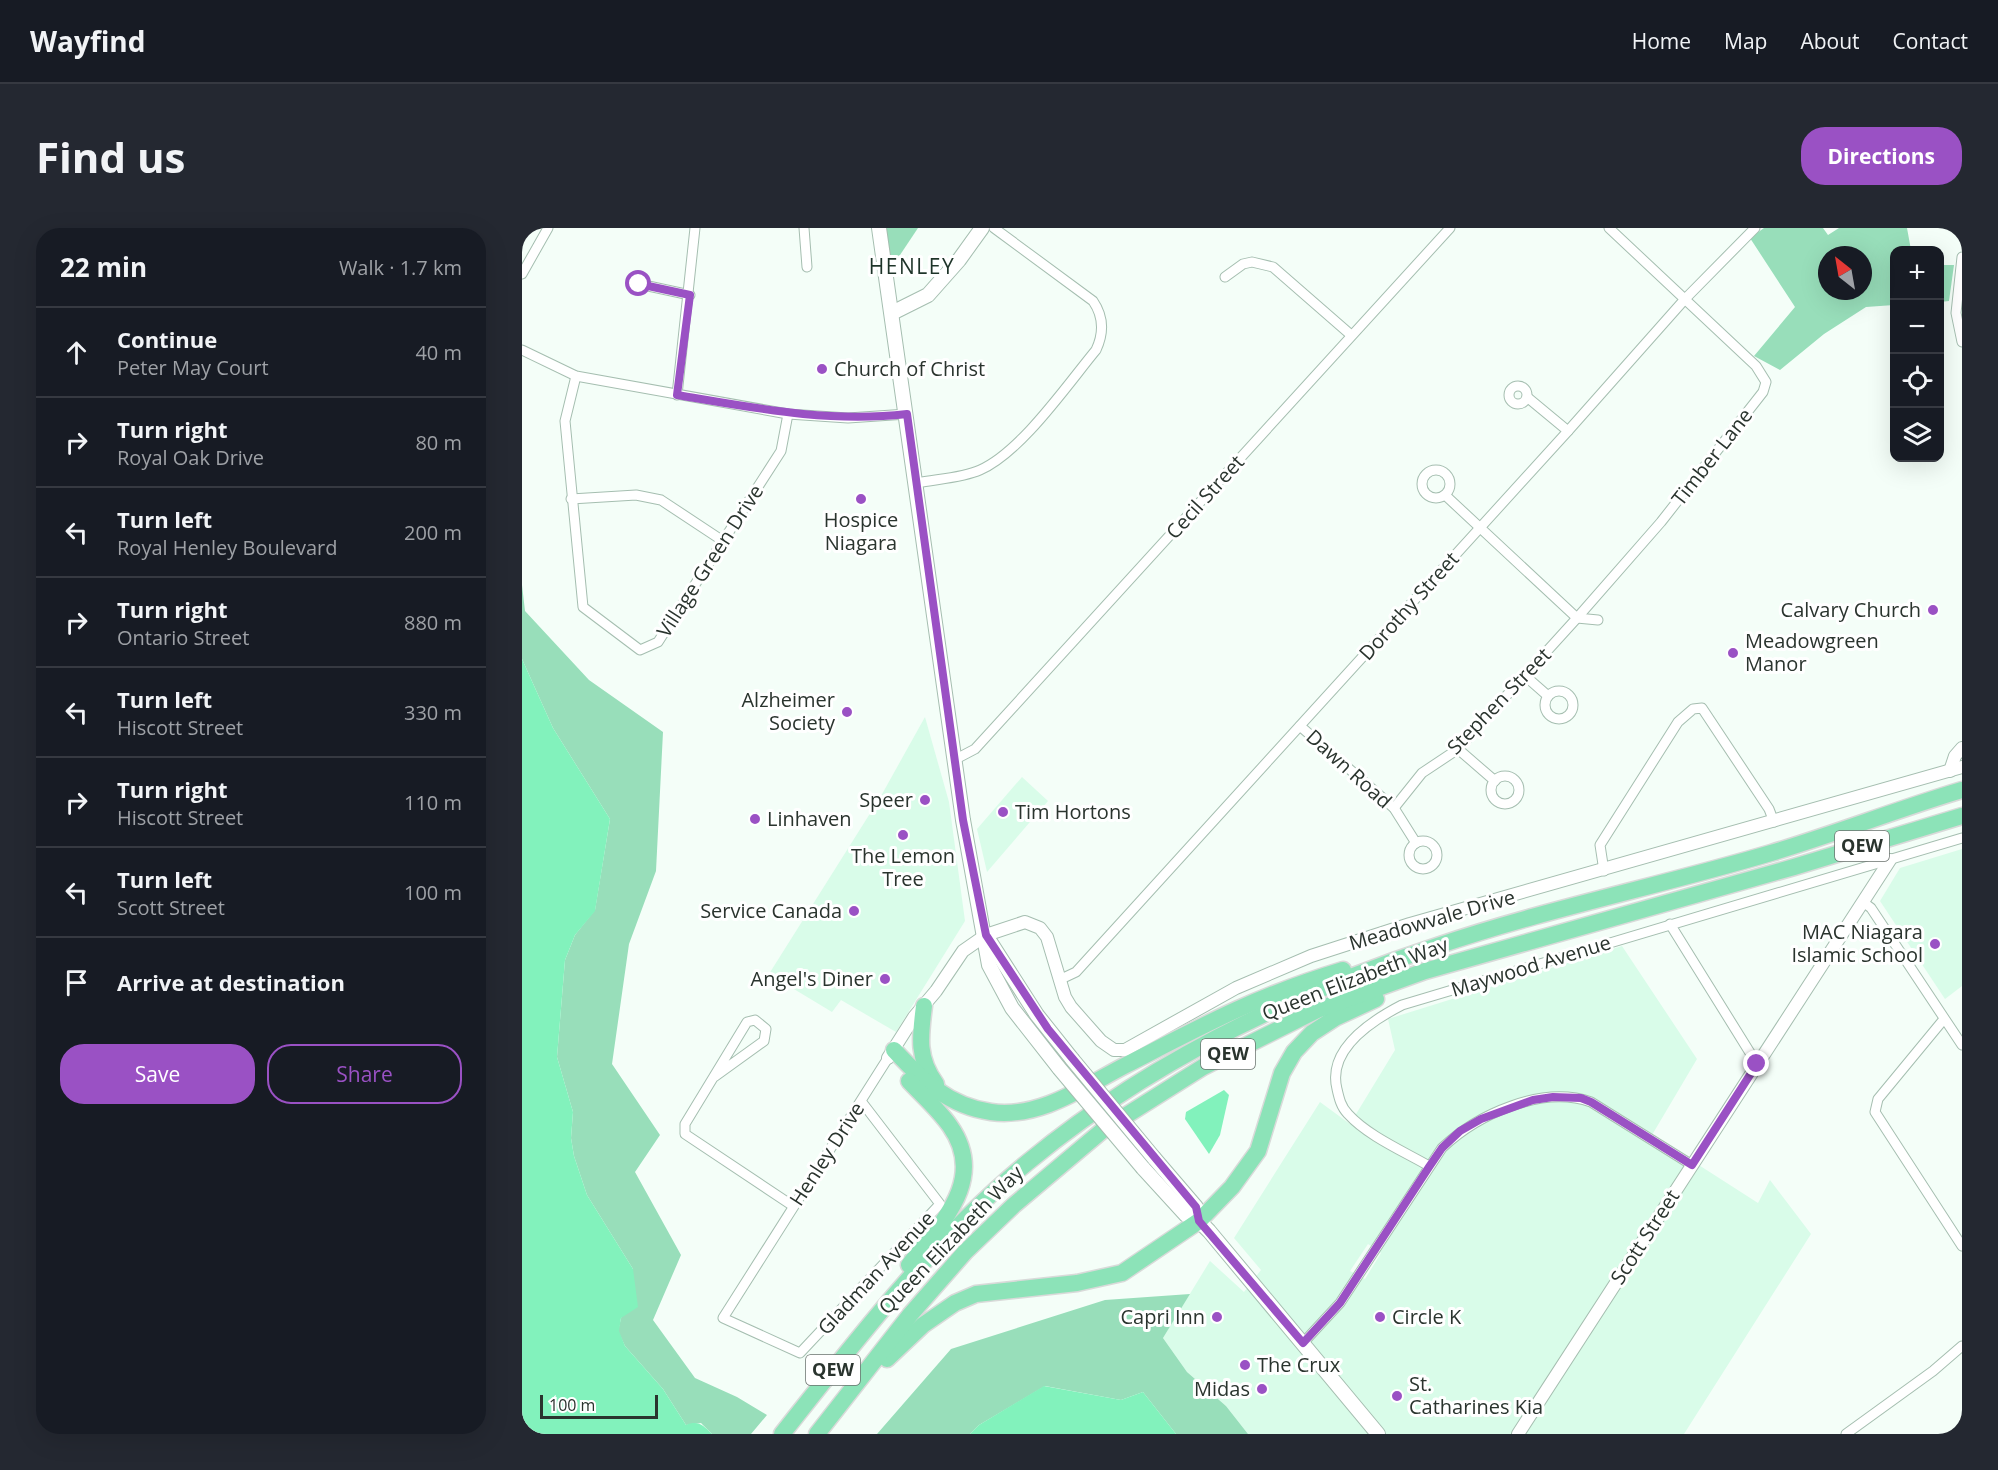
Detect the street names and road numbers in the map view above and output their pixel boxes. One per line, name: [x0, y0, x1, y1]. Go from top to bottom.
street label: Timber Lane: [1665, 402, 1758, 511]
street label: Cecil Street: [1160, 449, 1250, 545]
street label: Village Green Drive: [650, 479, 769, 642]
street label: Dorothy Street: [1353, 546, 1465, 666]
street label: Stephen Street: [1441, 641, 1556, 760]
street label: Dawn Road: [1301, 723, 1398, 814]
road number: QEW: [1835, 831, 1889, 861]
street label: Meadowvale Drive: [1346, 883, 1518, 956]
street label: Maywood Avenue: [1448, 928, 1614, 1003]
street label: Queen Elizabeth Way: [1258, 930, 1453, 1026]
road number: QEW: [1201, 1039, 1255, 1069]
street label: Henley Drive: [783, 1097, 870, 1211]
street label: Queen Elizabeth Way: [872, 1159, 1029, 1320]
street label: Scott Street: [1604, 1184, 1685, 1289]
street label: Gladman Avenue: [811, 1205, 940, 1340]
road number: QEW: [806, 1355, 860, 1385]

